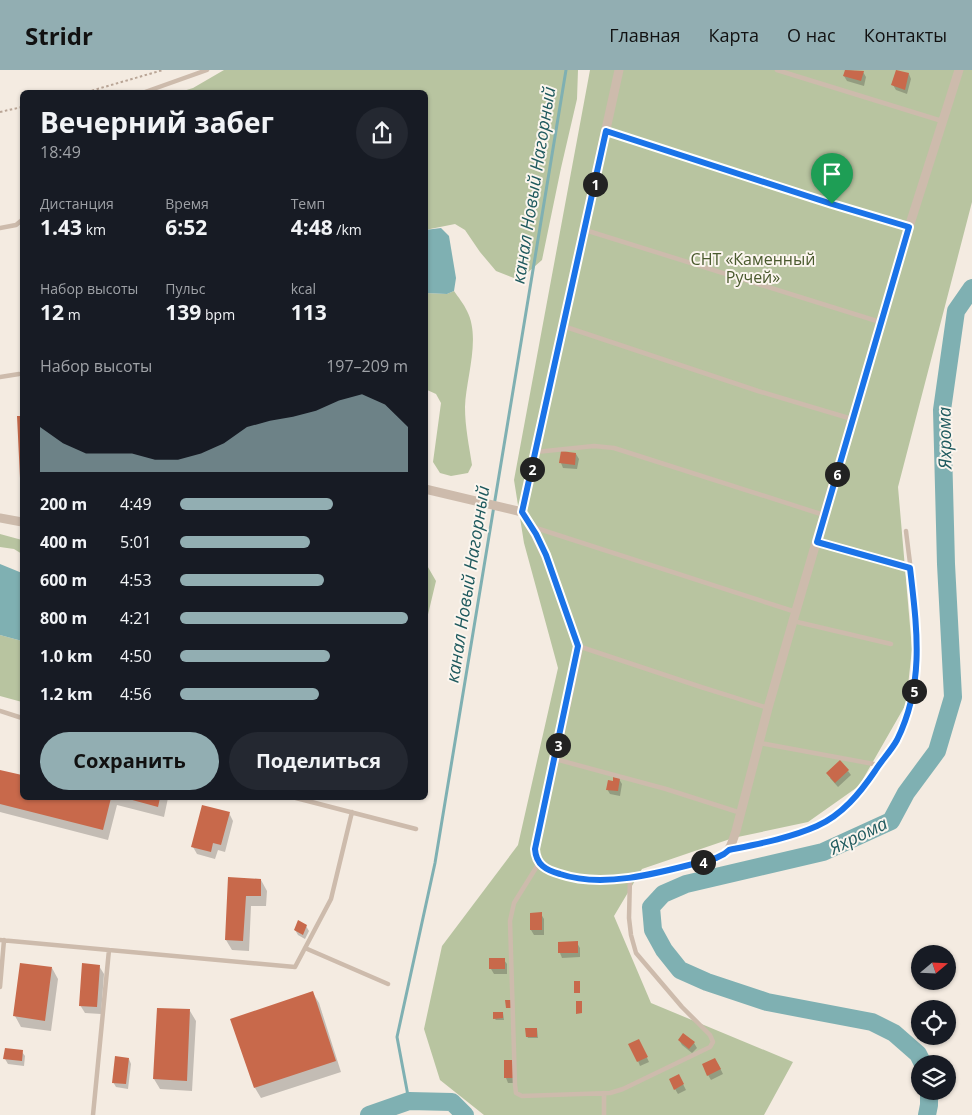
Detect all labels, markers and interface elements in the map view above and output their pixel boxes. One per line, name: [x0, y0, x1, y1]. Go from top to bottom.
text: Stridr: [25, 19, 93, 52]
text: Главная: [609, 23, 681, 47]
text: Карта: [709, 23, 759, 47]
text: О нас: [787, 23, 836, 47]
text: Контакты: [864, 23, 947, 47]
water label: канал Новый Нагорный: [506, 84, 561, 285]
text: Вечерний забег: [40, 103, 274, 141]
button: share: [356, 107, 408, 159]
text: 18:49: [40, 141, 81, 163]
pin: [811, 153, 853, 204]
icon: arrive: [818, 160, 846, 188]
pin: 1: [582, 172, 608, 196]
text: 1: [591, 175, 600, 194]
text: Дистанция: [40, 194, 114, 213]
text: Время: [165, 194, 209, 213]
text: Темп: [291, 194, 325, 213]
text: 1.43: [40, 213, 82, 241]
text: 6:52: [165, 213, 207, 241]
text: 4:48: [291, 213, 333, 241]
text: km: [82, 220, 106, 239]
text: /km: [333, 220, 362, 239]
park label: СНТ «Каменный Ручей»: [691, 248, 815, 288]
text: Набор высоты: [40, 279, 138, 298]
text: Пульс: [165, 279, 206, 298]
text: kcal: [291, 279, 316, 298]
text: 12: [40, 298, 64, 326]
text: 139: [165, 298, 201, 326]
text: 113: [291, 298, 327, 326]
text: m: [64, 305, 81, 324]
text: bpm: [201, 305, 235, 324]
text: Набор высоты: [40, 355, 152, 377]
text: 197–209 m: [326, 355, 408, 377]
water label: Яхрома: [931, 407, 957, 470]
pin: 2: [520, 456, 544, 482]
text: 2: [528, 460, 537, 479]
pin: 6: [824, 462, 850, 486]
text: 6: [833, 465, 842, 484]
water label: канал Новый Нагорный: [440, 483, 495, 684]
text: 200 m: [40, 493, 87, 515]
text: 4:49: [120, 493, 152, 515]
text: 400 m: [40, 531, 87, 553]
text: 5:01: [120, 531, 152, 553]
text: 600 m: [40, 569, 87, 591]
text: 4:53: [120, 569, 152, 591]
text: 800 m: [40, 607, 87, 629]
text: 4:21: [120, 607, 152, 629]
text: 1.0 km: [40, 645, 93, 667]
text: 4:50: [120, 645, 152, 667]
pin: 5: [902, 678, 926, 704]
text: 5: [910, 682, 919, 701]
text: 1.2 km: [40, 683, 93, 705]
text: 4:56: [120, 683, 152, 705]
button: Сохранить: [40, 732, 219, 790]
button: Поделиться: [229, 732, 408, 790]
pin: 3: [546, 732, 570, 758]
text: 3: [554, 736, 563, 755]
water label: Яхрома: [824, 811, 891, 860]
pin: 4: [690, 850, 716, 874]
text: 4: [699, 853, 708, 872]
north arrow: [911, 945, 956, 990]
map controls: [911, 945, 956, 1100]
button: locate: [911, 1000, 956, 1045]
button: layers: [911, 1055, 956, 1100]

